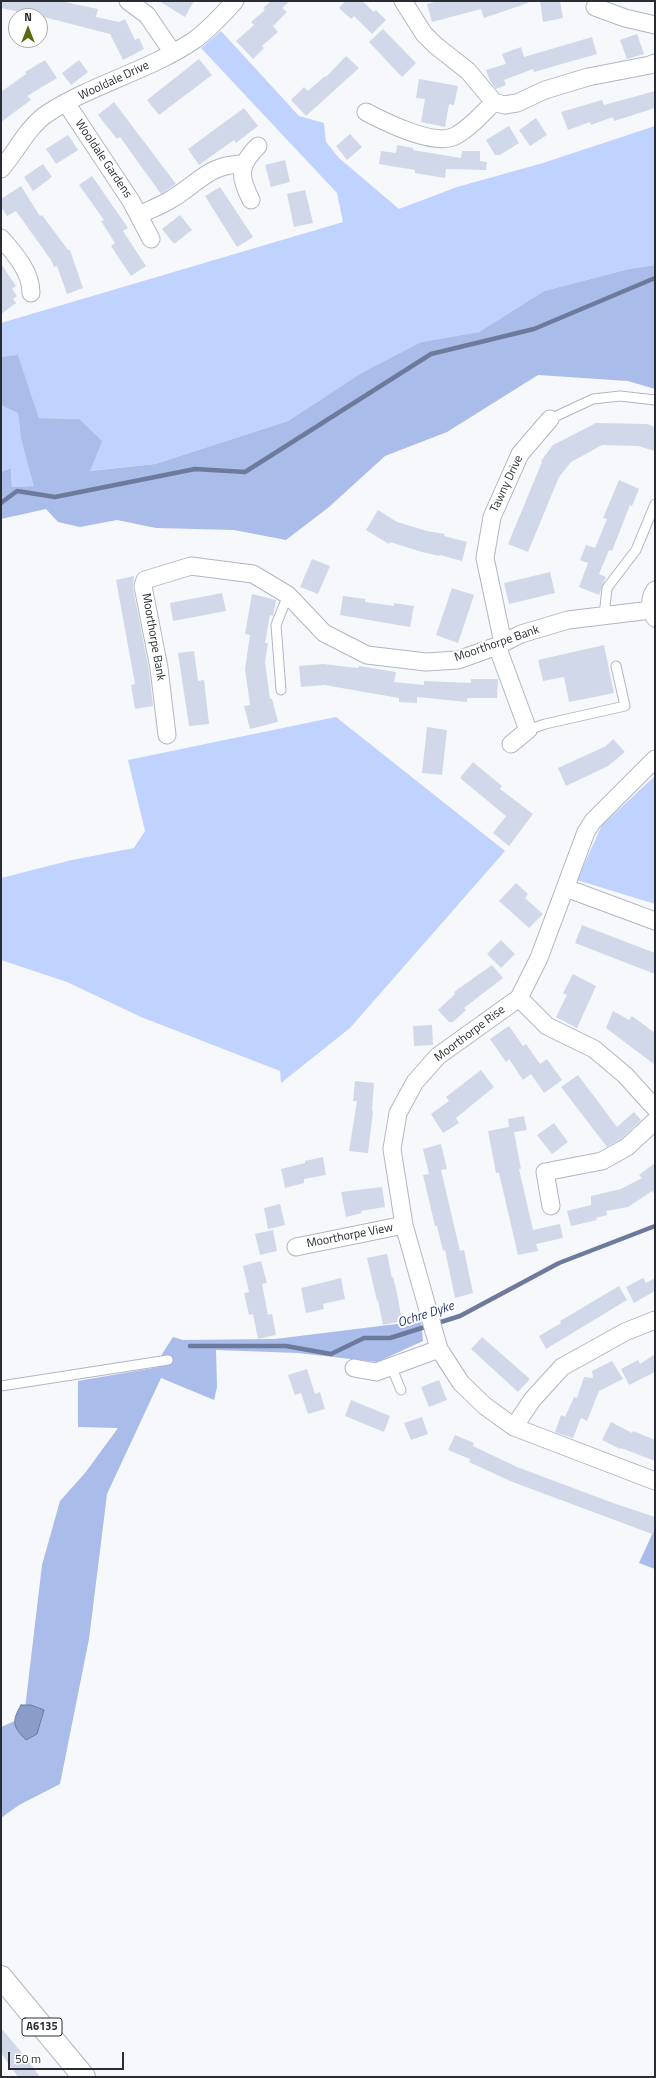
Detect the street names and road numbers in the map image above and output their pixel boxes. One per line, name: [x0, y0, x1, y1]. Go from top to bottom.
street label: Wooldale Drive: [77, 58, 151, 104]
street label: Wooldale Gardens: [71, 117, 135, 201]
street label: Tawny Drive: [487, 453, 527, 515]
street label: Moorthorpe Bank: [138, 592, 168, 682]
street label: Moorthorpe Bank: [453, 623, 541, 665]
street label: Moorthorpe Rise: [432, 1003, 508, 1065]
street label: Moorthorpe View: [306, 1221, 394, 1251]
road number: A6135: [22, 2018, 62, 2036]

